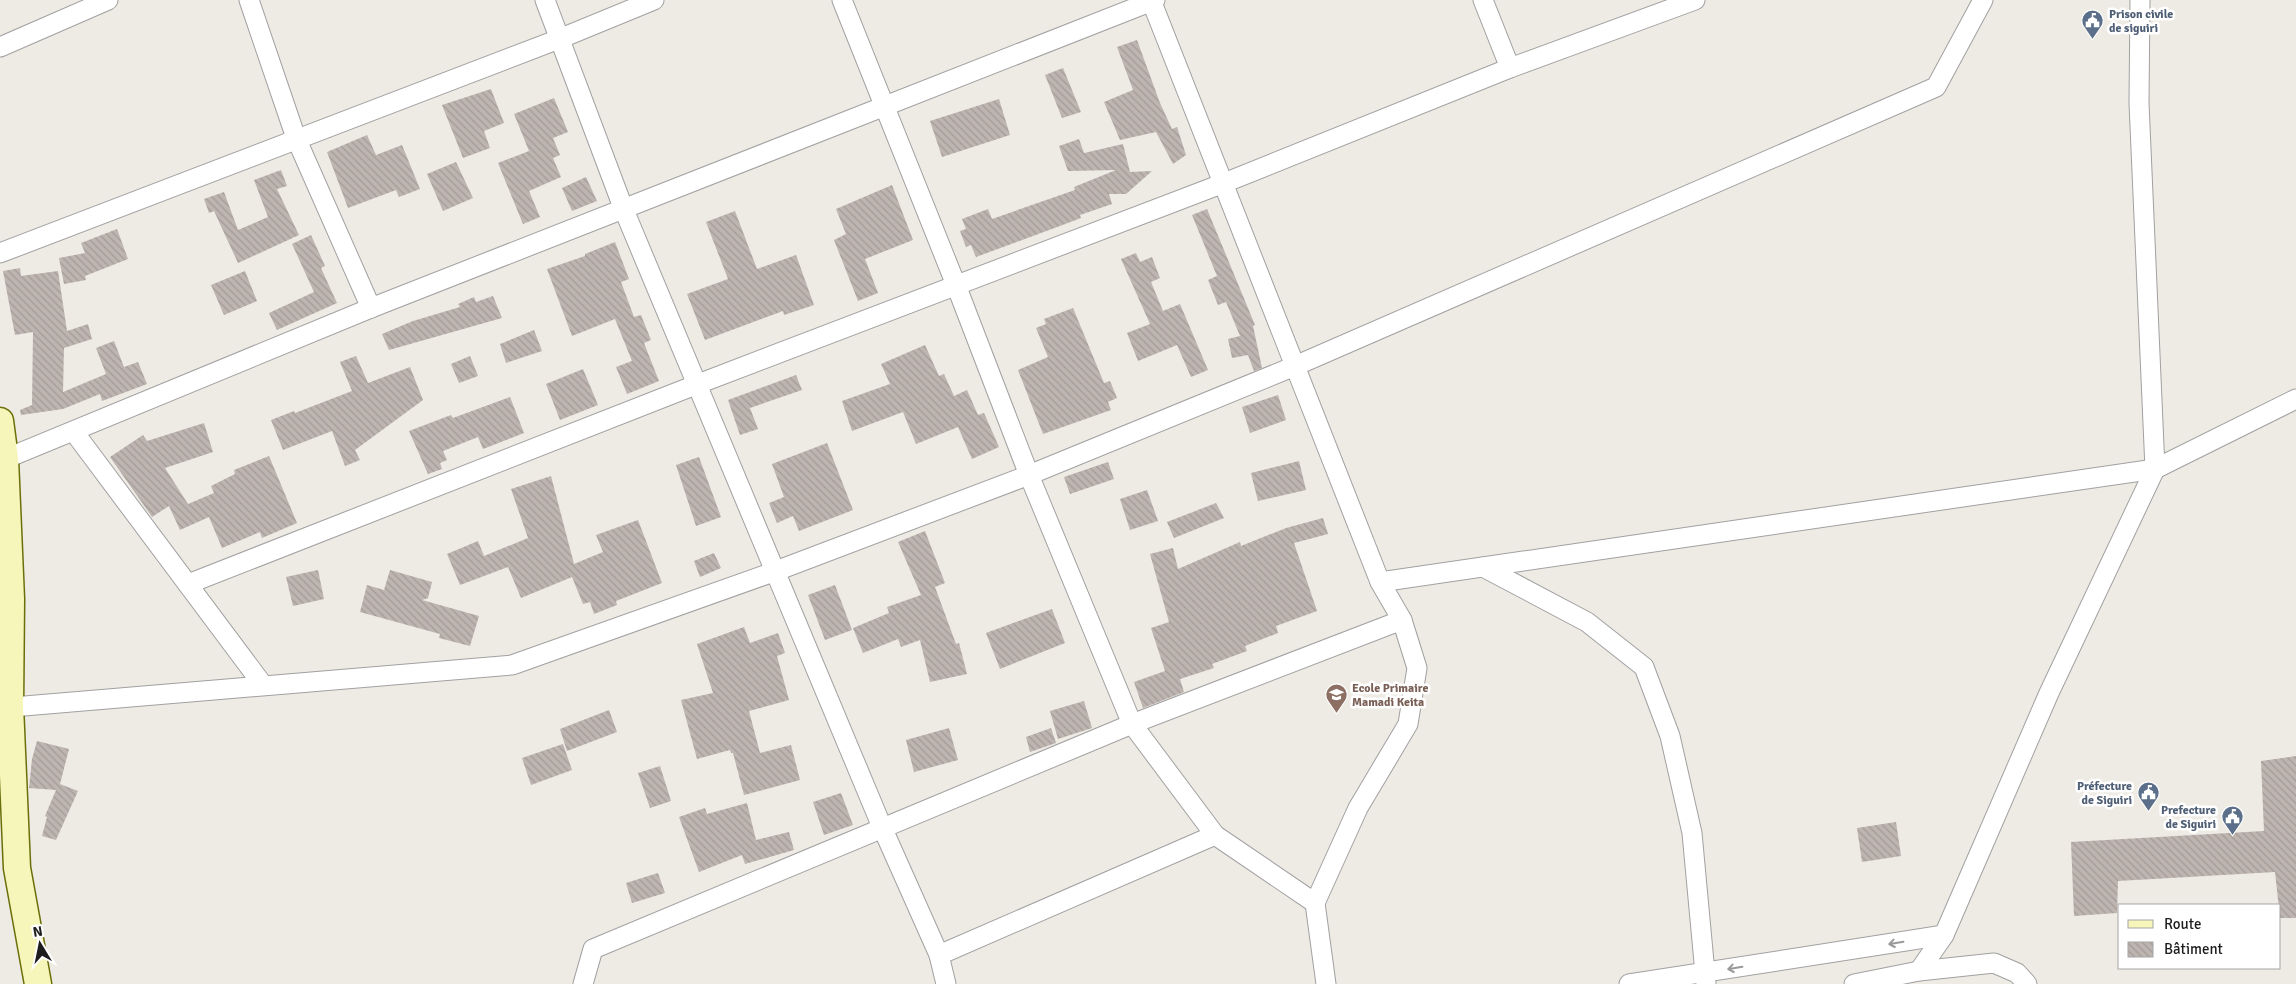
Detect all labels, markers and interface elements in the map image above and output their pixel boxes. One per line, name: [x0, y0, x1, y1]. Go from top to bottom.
place label: Prison civile de siguiri: [2109, 7, 2173, 36]
public building icon: Prison civile de siguiri: [2081, 9, 2105, 40]
place label: Ecole Primaire Mamadi Keita: [1352, 681, 1428, 710]
school or university icon: Ecole Primaire Mamadi Keita: [1324, 683, 1348, 714]
place label: Préfecture de Siguiri: [2077, 779, 2132, 808]
public building icon: Préfecture de Siguiri: [2136, 781, 2160, 812]
place label: Prefecture de Siguiri: [2161, 803, 2216, 832]
public building icon: Prefecture de Siguiri: [2220, 805, 2244, 836]
legend: [2118, 904, 2281, 969]
text: Route: [2164, 915, 2201, 933]
north arrow: [15, 919, 65, 969]
text: N: [32, 922, 44, 941]
one-way arrow: [1888, 938, 1904, 948]
text: Bâtiment: [2164, 940, 2223, 958]
one-way arrow: [1728, 963, 1744, 973]

